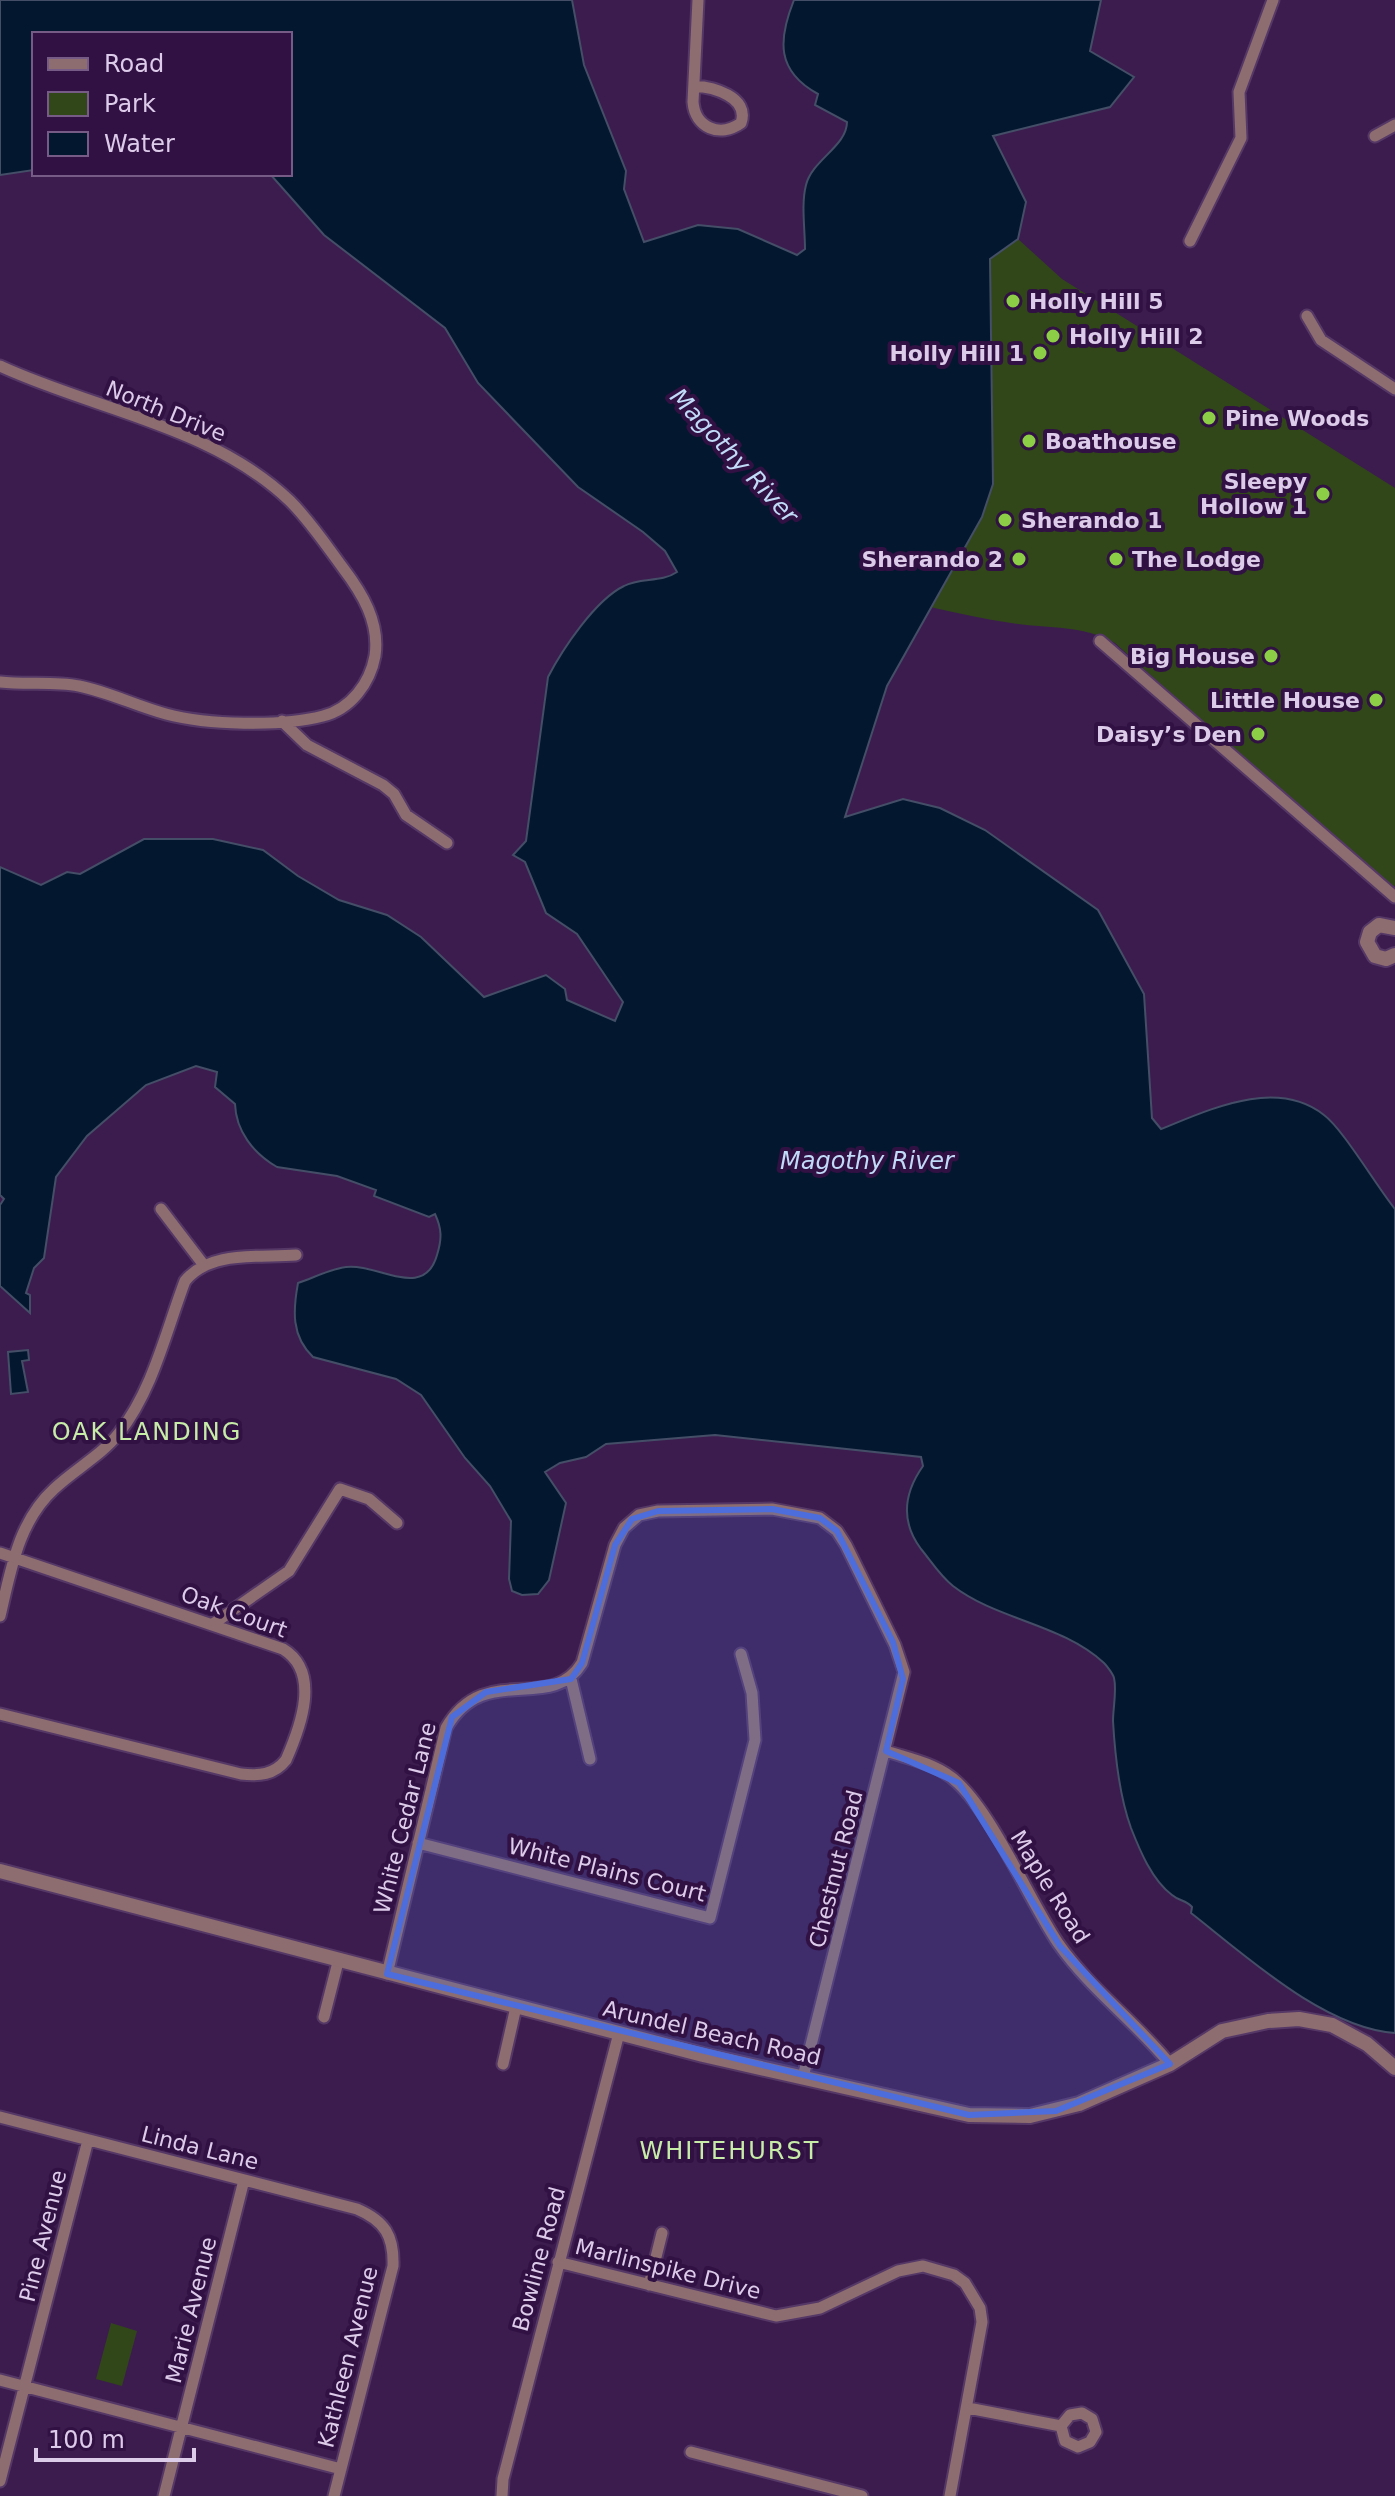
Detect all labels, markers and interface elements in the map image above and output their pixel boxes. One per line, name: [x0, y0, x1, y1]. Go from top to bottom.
legend: [32, 32, 292, 176]
text: Road: [104, 50, 164, 78]
text: Park: [104, 90, 156, 118]
text: Water: [104, 130, 175, 158]
place label: Holly Hill 5: [1029, 289, 1164, 314]
marker: Holly Hill 5: [1004, 292, 1022, 310]
place label: Holly Hill 2: [1069, 324, 1204, 349]
marker: Holly Hill 2: [1044, 327, 1062, 345]
place label: Holly Hill 1: [889, 341, 1024, 366]
marker: Holly Hill 1: [1031, 344, 1049, 362]
street label: North Drive: [102, 376, 230, 446]
water label: Magothy River: [664, 383, 805, 531]
place label: Pine Woods: [1225, 406, 1369, 431]
marker: Pine Woods: [1200, 409, 1218, 427]
place label: Boathouse: [1045, 429, 1177, 454]
marker: Boathouse: [1020, 432, 1038, 450]
place label: Sleepy Hollow 1: [1200, 469, 1307, 519]
marker: Sleepy Hollow 1: [1314, 485, 1332, 503]
place label: Sherando 1: [1021, 508, 1163, 533]
marker: Sherando 1: [996, 511, 1014, 529]
place label: Sherando 2: [861, 547, 1003, 572]
place label: The Lodge: [1132, 547, 1261, 572]
marker: Sherando 2: [1010, 550, 1028, 568]
marker: The Lodge: [1107, 550, 1125, 568]
place label: Big House: [1130, 644, 1255, 669]
marker: Big House: [1262, 647, 1280, 665]
place label: Little House: [1210, 688, 1360, 713]
marker: Little House: [1367, 691, 1385, 709]
place label: Daisy’s Den: [1096, 722, 1242, 747]
marker: Daisy’s Den: [1249, 725, 1267, 743]
water label: Magothy River: [780, 1147, 956, 1175]
district label: OAK LANDING: [52, 1418, 242, 1446]
street label: Oak Court: [178, 1581, 291, 1643]
street label: White Cedar Lane: [369, 1720, 441, 1916]
street label: Chestnut Road: [804, 1788, 868, 1950]
street label: Maple Road: [1005, 1826, 1095, 1948]
street label: White Plains Court: [506, 1833, 709, 1907]
street label: Arundel Beach Road: [601, 1996, 823, 2070]
street label: Linda Lane: [139, 2121, 261, 2175]
district label: WHITEHURST: [640, 2137, 820, 2165]
street label: Pine Avenue: [15, 2167, 71, 2305]
street label: Bowline Road: [508, 2184, 570, 2334]
street label: Marie Avenue: [161, 2234, 221, 2386]
street label: Marlinspike Drive: [573, 2234, 763, 2304]
street label: Kathleen Avenue: [313, 2264, 383, 2450]
scale bar: [36, 2412, 194, 2462]
text: 100 m: [48, 2426, 125, 2454]

